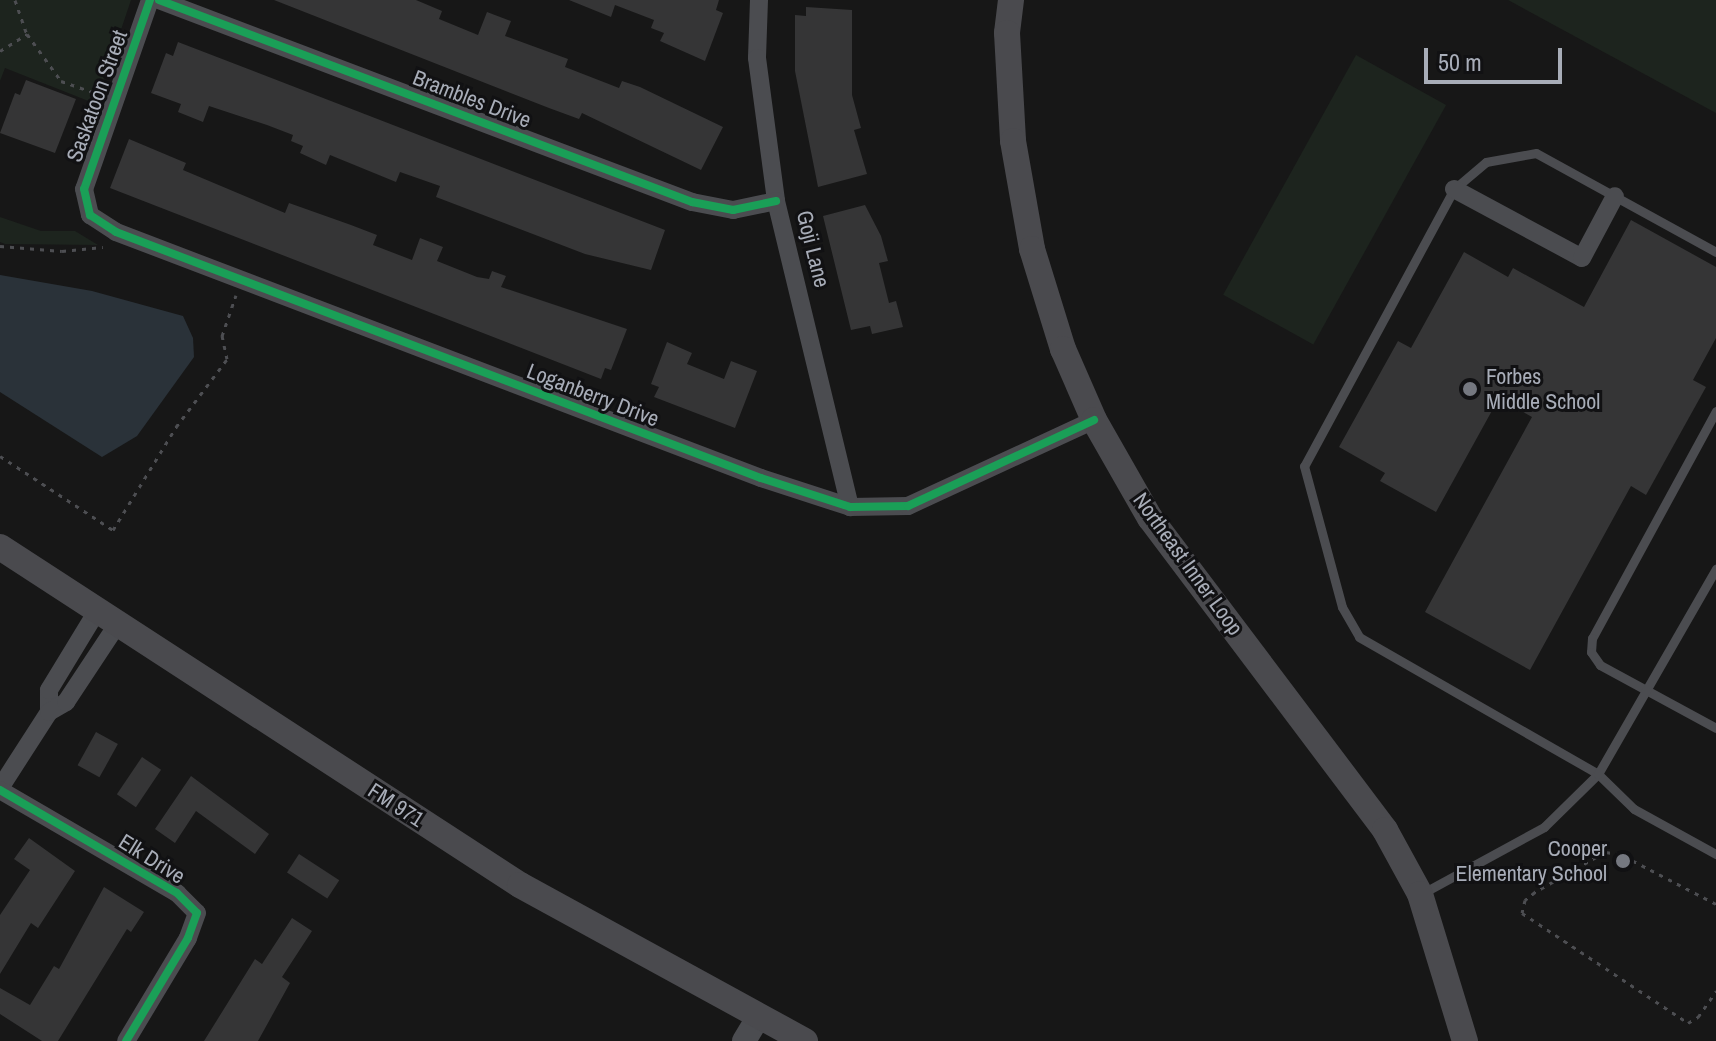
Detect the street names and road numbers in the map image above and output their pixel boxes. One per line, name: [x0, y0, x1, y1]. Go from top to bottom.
street label: Saskatoon Street: [61, 26, 133, 166]
street label: Brambles Drive: [409, 64, 535, 134]
street label: Goji Lane: [791, 208, 835, 290]
street label: Loganberry Drive: [523, 358, 663, 432]
street label: Northeast Inner Loop: [1128, 488, 1248, 640]
street label: FM 971: [363, 777, 429, 833]
street label: Elk Drive: [114, 828, 190, 890]

